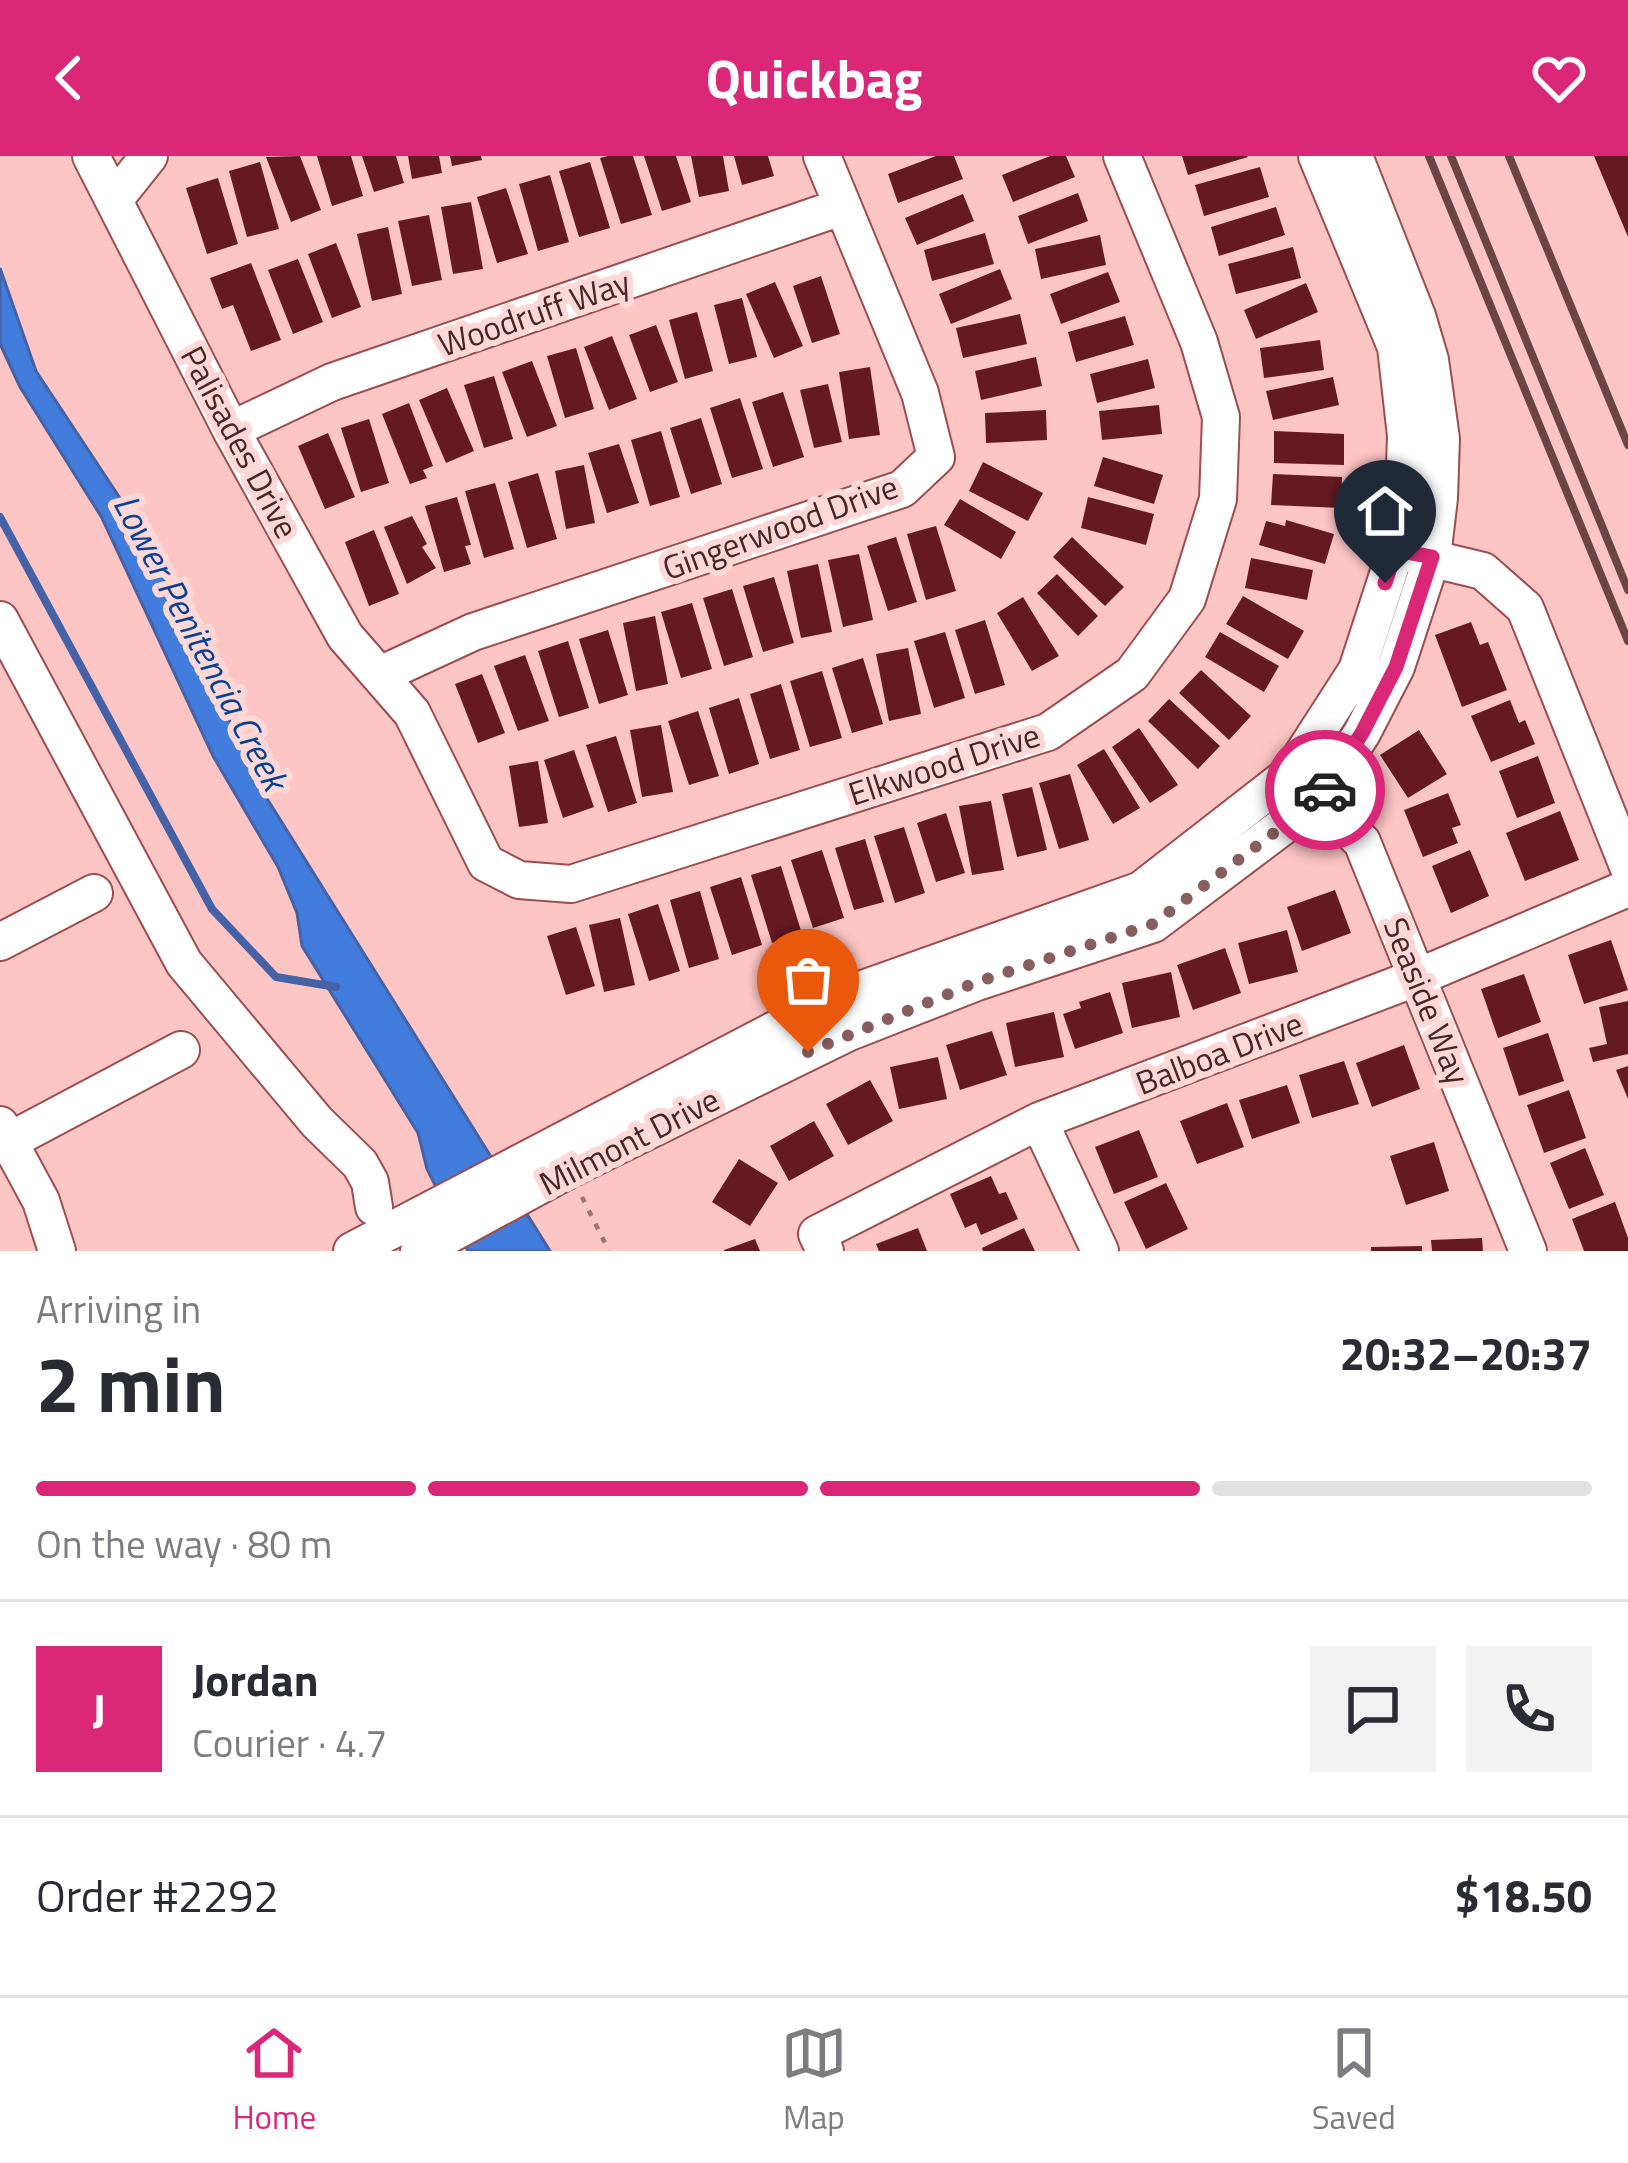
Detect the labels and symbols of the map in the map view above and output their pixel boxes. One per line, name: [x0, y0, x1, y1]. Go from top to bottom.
street label: Woodruff Way: [431, 257, 637, 369]
street label: Palisades Drive: [168, 337, 312, 547]
pin: [1334, 460, 1436, 583]
street label: Gingerwood Drive: [655, 461, 905, 593]
water label: Lower Penitencia Creek: [100, 484, 305, 803]
street label: Elkwood Drive: [842, 710, 1046, 818]
courier: [1265, 730, 1385, 850]
street label: Seaside Way: [1371, 910, 1483, 1092]
pin: [757, 929, 859, 1052]
street label: Balboa Drive: [1128, 998, 1310, 1108]
street label: Milmont Drive: [530, 1074, 728, 1208]

